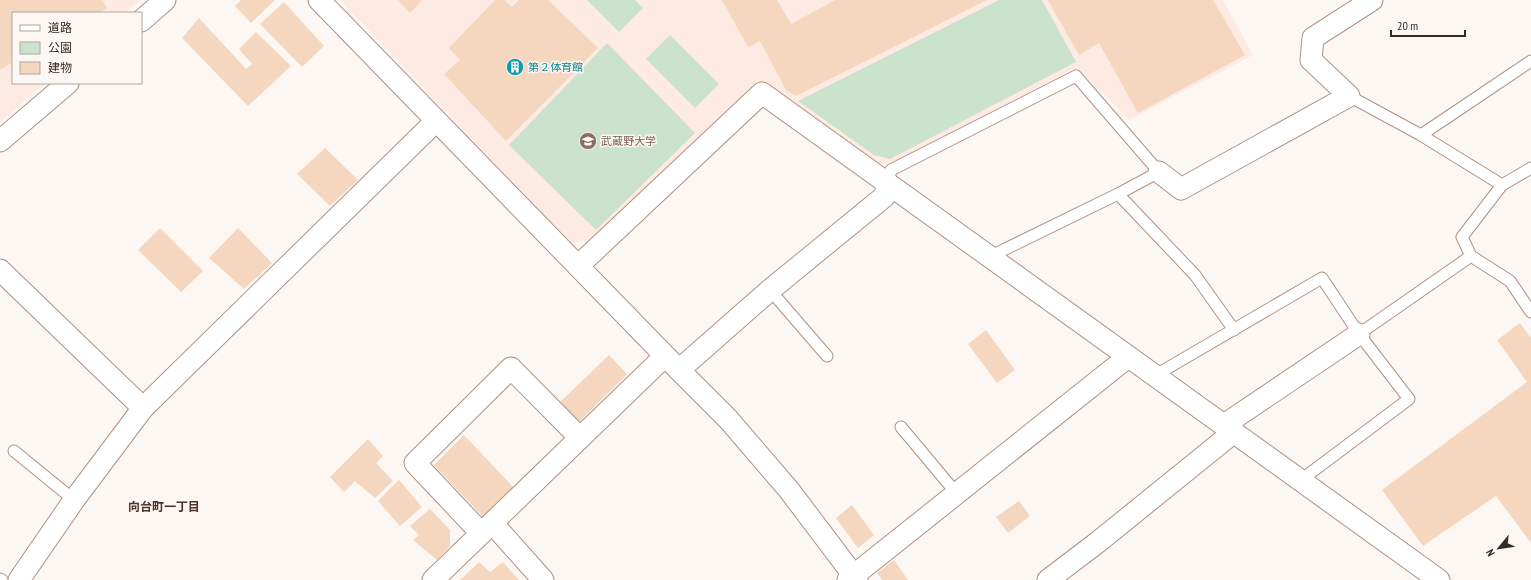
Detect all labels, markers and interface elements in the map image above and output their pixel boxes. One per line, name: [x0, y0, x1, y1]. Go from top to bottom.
legend: [12, 12, 142, 84]
scale bar: [1391, 12, 1465, 38]
text: 20 m: [1397, 18, 1418, 33]
text: 道路: [48, 20, 72, 35]
text: 公園: [48, 40, 72, 55]
building icon: 第２体育館: [505, 57, 525, 77]
text: 建物: [48, 60, 72, 75]
place label: 第２体育館: [528, 60, 583, 74]
school or university icon: 武蔵野大学: [578, 131, 598, 151]
place label: 武蔵野大学: [601, 134, 656, 148]
district label: 向台町一丁目: [128, 499, 200, 514]
north arrow: [1479, 528, 1519, 568]
text: N: [1483, 547, 1498, 559]

